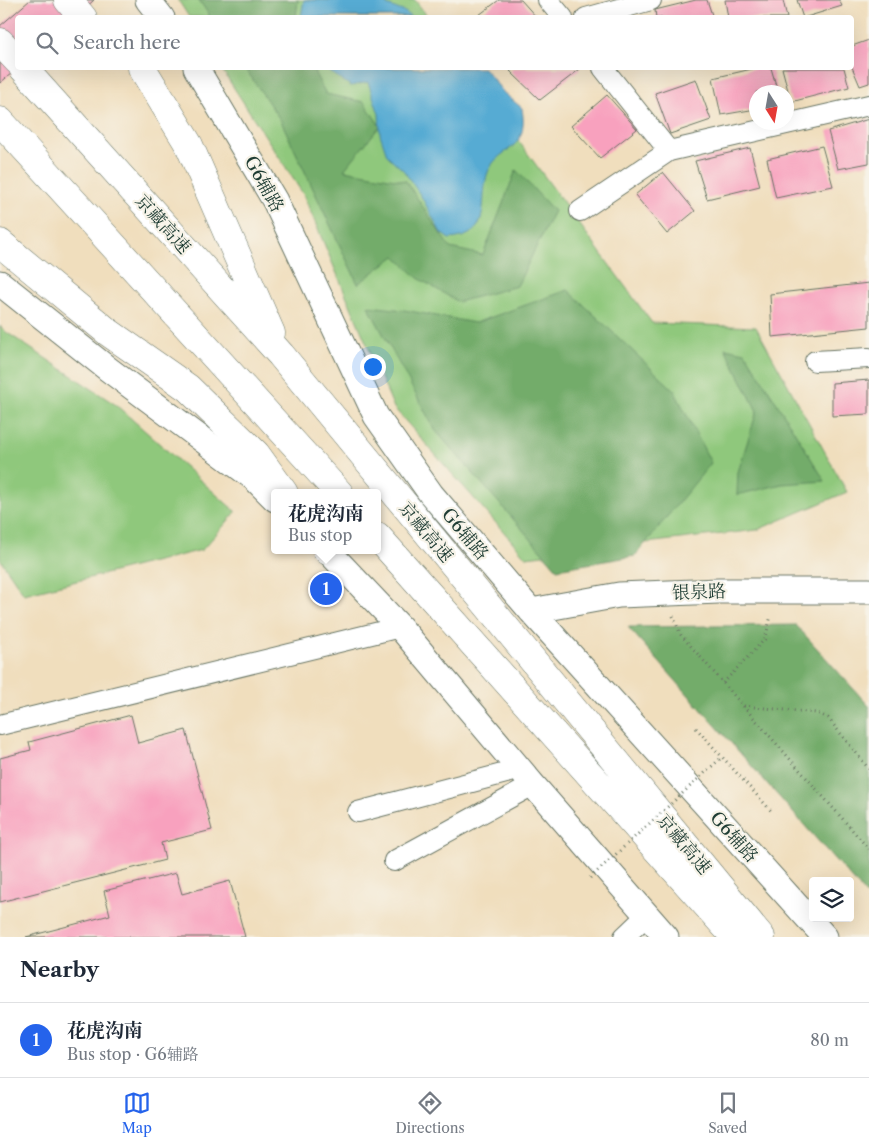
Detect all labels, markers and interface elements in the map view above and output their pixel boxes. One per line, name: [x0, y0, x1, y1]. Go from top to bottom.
search box: [15, 15, 854, 70]
icon: search: [33, 29, 61, 57]
text: Search here: [73, 31, 181, 54]
north arrow: [749, 85, 794, 130]
street label: G6辅路: [240, 152, 288, 216]
street label: 京藏高速: [131, 190, 195, 258]
your location: [360, 354, 386, 380]
popup: [271, 489, 381, 554]
street label: 京藏高速: [394, 497, 458, 567]
text: 花虎沟南: [288, 502, 364, 525]
street label: G6辅路: [437, 504, 493, 564]
text: Bus stop: [288, 525, 352, 545]
pin: 1: [310, 570, 342, 608]
street label: 银泉路: [672, 580, 726, 604]
street label: G6辅路: [705, 807, 763, 867]
street label: 京藏高速: [652, 809, 716, 879]
map controls: [809, 877, 854, 922]
button: layers: [809, 877, 854, 922]
text: Nearby: [20, 957, 99, 982]
text: 花虎沟南: [67, 1019, 143, 1042]
text: 1: [32, 1030, 40, 1050]
text: 80 m: [810, 1030, 849, 1050]
text: Bus stop · G6辅路: [67, 1044, 199, 1064]
tab: Map: [122, 1089, 152, 1137]
tab: Directions: [395, 1089, 465, 1137]
tab: Saved: [708, 1089, 747, 1137]

